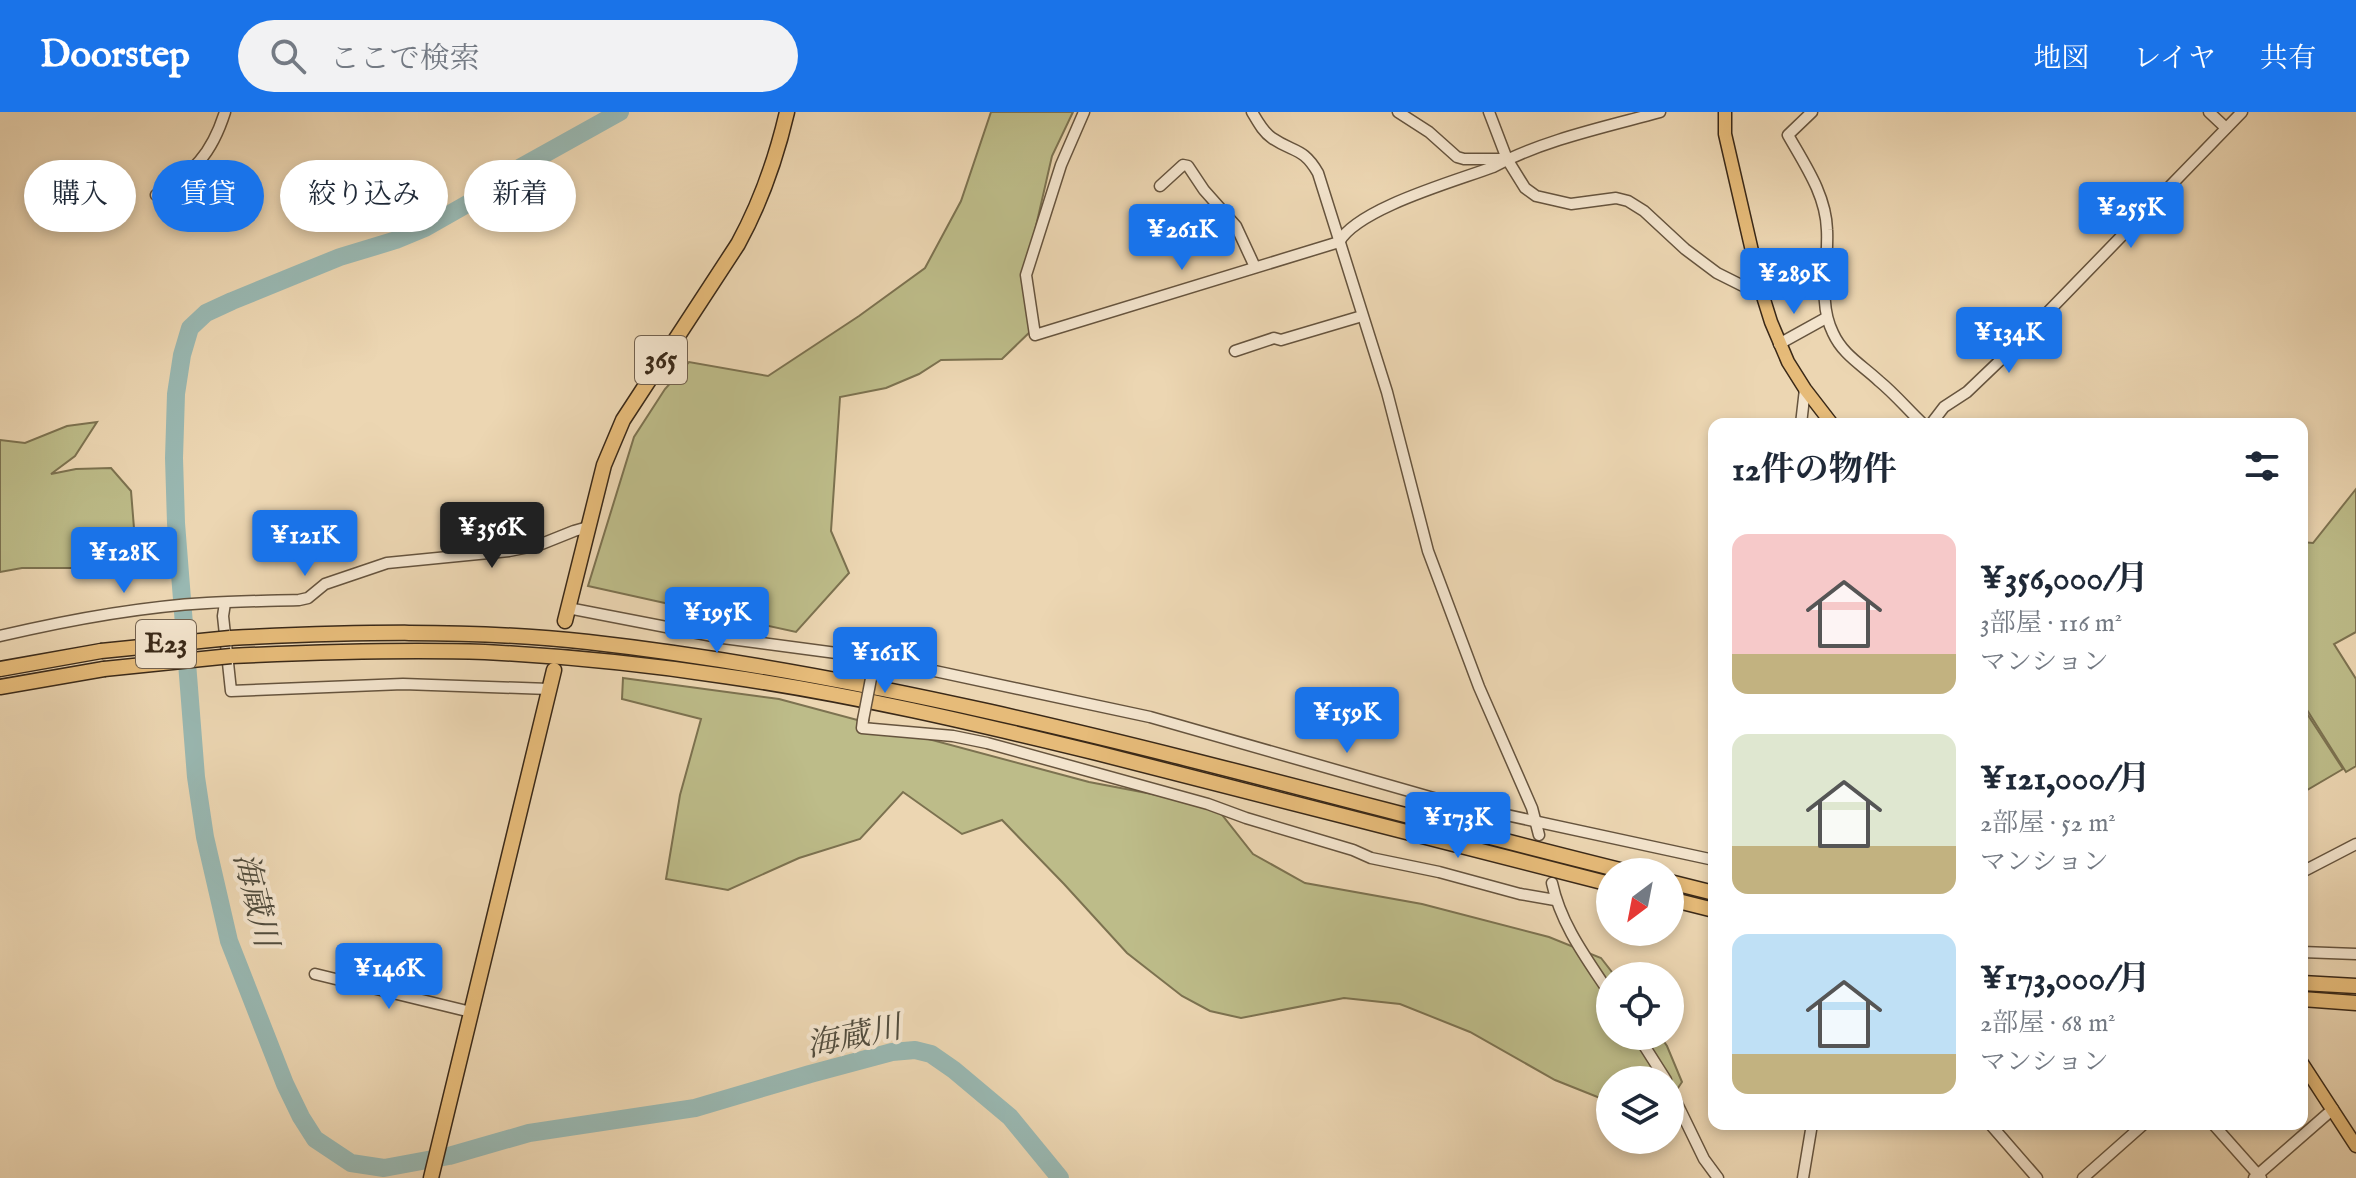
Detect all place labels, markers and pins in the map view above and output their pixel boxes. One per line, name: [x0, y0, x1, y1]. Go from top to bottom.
pin: ¥255K: [2075, 182, 2187, 250]
pin: ¥261K: [1126, 204, 1238, 272]
pin: ¥289K: [1738, 248, 1850, 316]
pin: ¥134K: [1953, 307, 2065, 375]
pin: ¥356K: [436, 502, 548, 570]
pin: ¥121K: [249, 510, 361, 578]
pin: ¥128K: [68, 527, 180, 595]
pin: ¥195K: [661, 587, 773, 655]
pin: ¥161K: [829, 627, 941, 695]
pin: ¥159K: [1291, 687, 1403, 755]
pin: ¥173K: [1402, 792, 1514, 860]
pin: ¥146K: [333, 943, 445, 1011]

